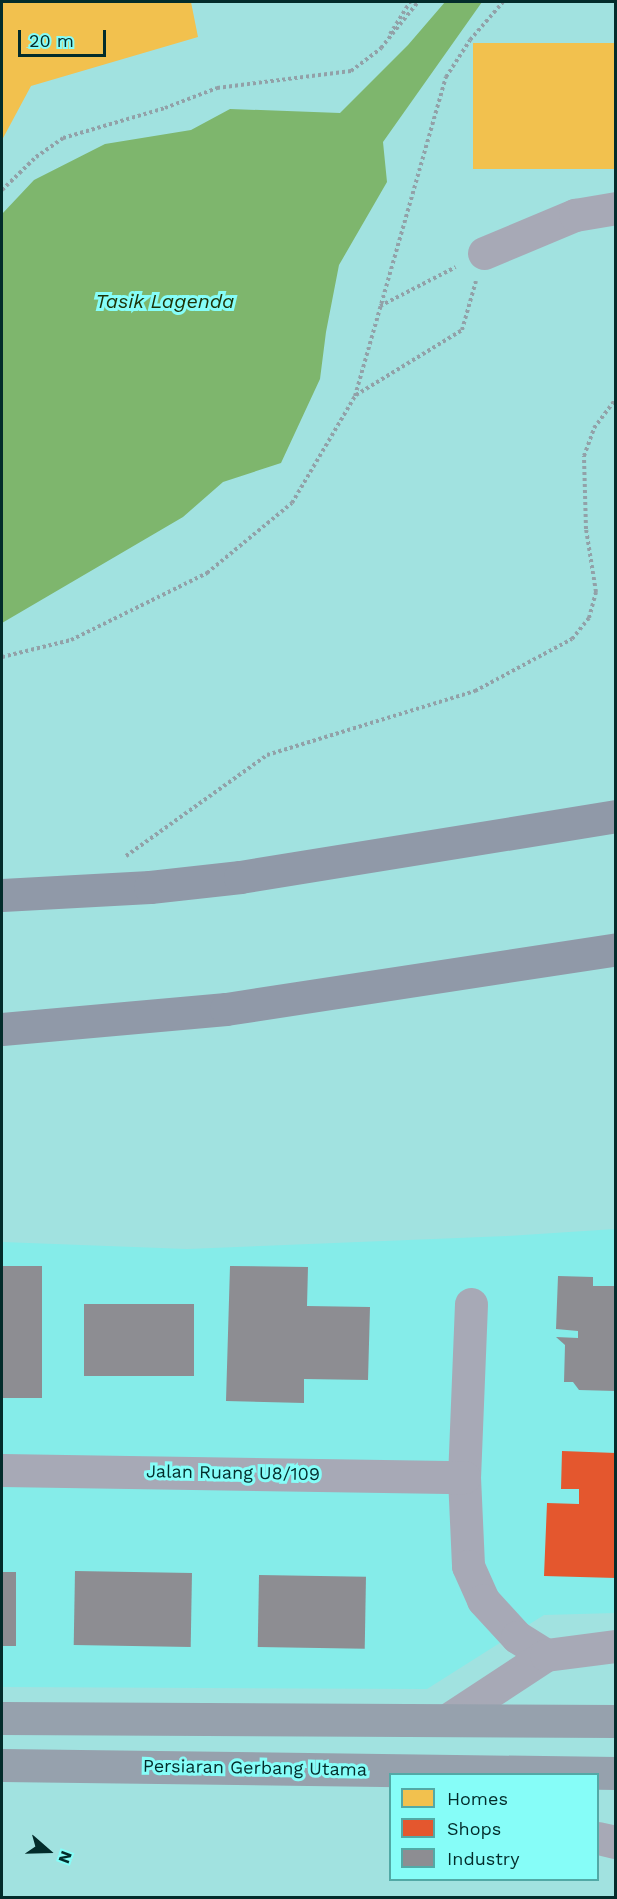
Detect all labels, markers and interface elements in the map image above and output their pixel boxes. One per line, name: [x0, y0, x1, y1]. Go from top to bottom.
scale bar: [21, 18, 110, 56]
text: 20 m: [29, 30, 74, 51]
water label: Tasik Lagenda: [95, 289, 235, 313]
street label: Jalan Ruang U8/109: [146, 1461, 320, 1485]
street label: Persiaran Gerbang Utama: [143, 1755, 367, 1781]
legend: [389, 1773, 599, 1881]
text: Homes: [447, 1788, 508, 1809]
text: Shops: [447, 1818, 501, 1839]
north arrow: [18, 1821, 78, 1881]
text: N: [54, 1848, 76, 1866]
text: Industry: [447, 1848, 519, 1869]

